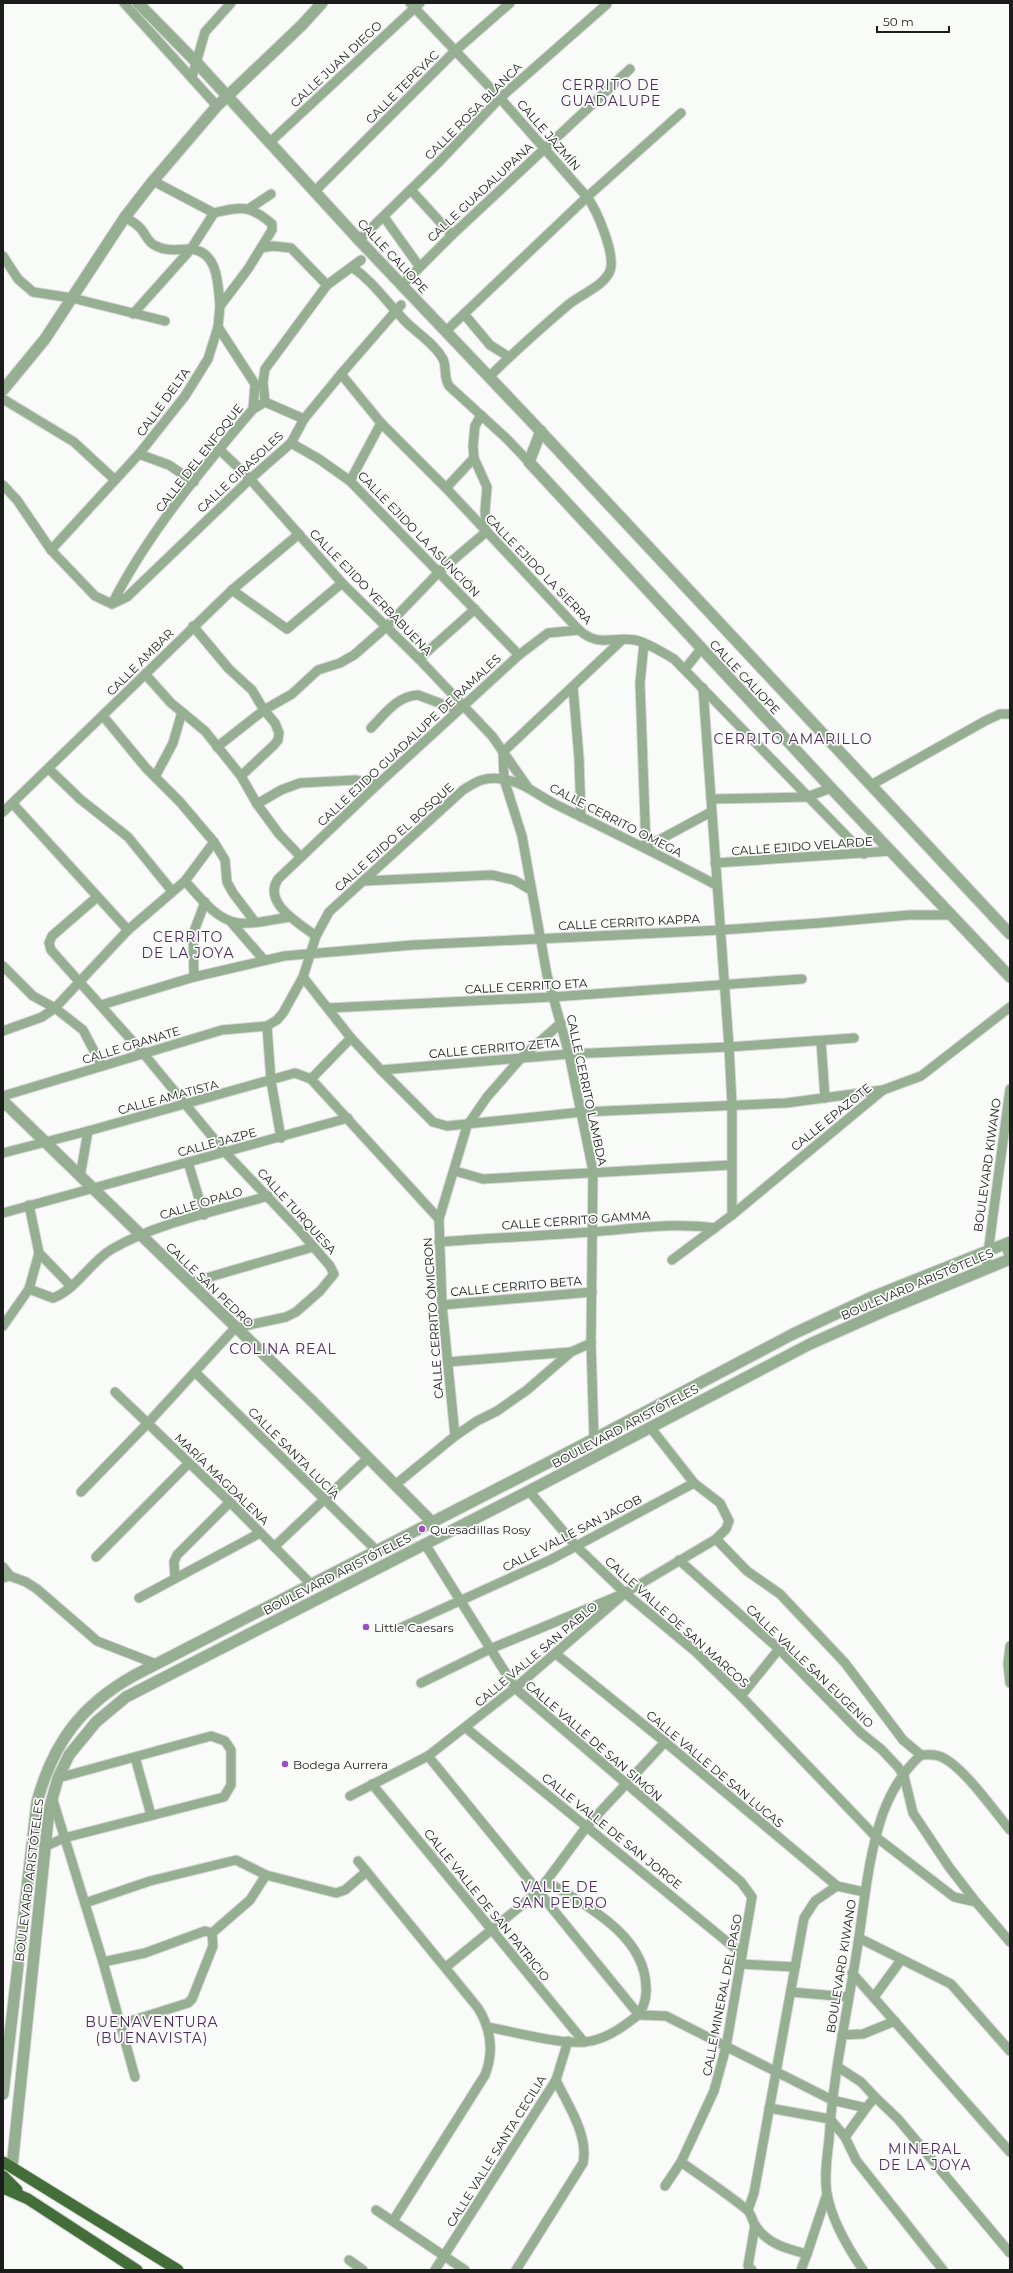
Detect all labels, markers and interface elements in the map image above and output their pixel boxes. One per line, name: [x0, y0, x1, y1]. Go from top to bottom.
scale bar: [877, 8, 949, 34]
text: 50 m: [883, 14, 914, 29]
street label: CALLE JUAN DIEGO: [287, 18, 385, 110]
street label: CALLE TEPEYAC: [362, 47, 442, 127]
street label: CALLE ROSA BLANCA: [421, 59, 525, 163]
district label: CERRITO DE GUADALUPE: [561, 76, 661, 110]
street label: CALLE JAZMÍN: [514, 96, 584, 174]
street label: CALLE GUADALUPANA: [424, 139, 536, 245]
street label: CALLE CALIOPE: [355, 216, 431, 296]
street label: CALLE DELTA: [133, 364, 193, 439]
street label: CALLE DEL ENFOQUE: [152, 401, 246, 515]
street label: CALLE GIRASOLES: [194, 428, 286, 516]
street label: CALLE EJIDO LA ASUNCIÓN: [355, 468, 483, 600]
street label: CALLE EJIDO LA SIERRA: [483, 511, 596, 627]
street label: CALLE EJIDO YERBABUENA: [307, 526, 436, 659]
street label: CALLE AMBAR: [103, 625, 177, 699]
street label: CALLE CALIOPE: [707, 637, 783, 717]
street label: CALLE EJIDO GUADALUPE DE RAMALES: [314, 651, 504, 829]
district label: CERRITO AMARILLO: [714, 730, 872, 748]
street label: CALLE EJIDO EL BOSQUE: [331, 779, 457, 895]
street label: CALLE CERRITO OMEGA: [547, 780, 685, 860]
street label: CALLE EJIDO VELARDE: [731, 834, 873, 858]
street label: CALLE CERRITO KAPPA: [558, 911, 701, 933]
district label: CERRITO DE LA JOYA: [141, 928, 235, 962]
street label: CALLE CERRITO ETA: [464, 975, 588, 997]
street label: CALLE CERRITO LAMBDA: [564, 1013, 610, 1167]
street label: CALLE GRANATE: [80, 1023, 182, 1067]
street label: CALLE CERRITO ZETA: [428, 1035, 560, 1061]
street label: CALLE AMATISTA: [116, 1076, 220, 1118]
street label: CALLE EPAZOTE: [788, 1080, 874, 1154]
street label: BOULEVARD KIWANO: [970, 1097, 1004, 1233]
street label: CALLE JAZPE: [176, 1124, 258, 1160]
street label: CALLE TURQUESA: [254, 1165, 340, 1257]
street label: CALLE OPALO: [158, 1183, 244, 1223]
street label: CALLE CERRITO GAMMA: [501, 1207, 651, 1233]
street label: CALLE CERRITO ÓMICRON: [420, 1237, 446, 1399]
street label: CALLE SAN PEDRO: [163, 1239, 257, 1331]
street label: BOULEVARD ARISTÓTELES: [839, 1245, 995, 1323]
street label: CALLE CERRITO BETA: [450, 1273, 583, 1299]
district label: COLINA REAL: [229, 1340, 337, 1358]
street label: BOULEVARD ARISTÓTELES: [549, 1381, 701, 1471]
street label: CALLE SANTA LUCÍA: [245, 1404, 343, 1502]
street label: MARÍA MAGDALENA: [172, 1430, 273, 1528]
street label: CALLE VALLE SAN JACOB: [500, 1491, 644, 1575]
place label: Quesadillas Rosy: [430, 1522, 531, 1537]
marker: Quesadillas Rosy: [417, 1524, 427, 1534]
street label: BOULEVARD ARISTÓTELES: [260, 1530, 414, 1618]
street label: CALLE VALLE DE SAN MARCOS: [602, 1553, 752, 1691]
street label: CALLE VALLE SAN PABLO: [472, 1598, 600, 1710]
street label: CALLE VALLE SAN EUGENIO: [743, 1601, 877, 1731]
place label: Little Caesars: [374, 1620, 454, 1635]
marker: Little Caesars: [361, 1622, 371, 1632]
street label: CALLE VALLE DE SAN SIMÓN: [523, 1677, 665, 1805]
street label: CALLE VALLE DE SAN LUCAS: [643, 1707, 787, 1831]
place label: Bodega Aurrera: [293, 1757, 388, 1772]
marker: Bodega Aurrera: [280, 1759, 290, 1769]
street label: CALLE VALLE DE SAN JORGE: [539, 1770, 685, 1892]
street label: BOULEVARD ARISTÓTELES: [12, 1798, 46, 1962]
street label: CALLE VALLE DE SAN PATRICIO: [421, 1826, 553, 1984]
district label: VALLE DE SAN PEDRO: [512, 1878, 608, 1912]
street label: BOULEVARD KIWANO: [823, 1898, 859, 2034]
street label: CALLE MINERAL DEL PASO: [699, 1913, 745, 2077]
district label: BUENAVENTURA (BUENAVISTA): [85, 2013, 219, 2047]
street label: CALLE VALLE SANTA CECILIA: [443, 2072, 549, 2230]
district label: MINERAL DE LA JOYA: [878, 2140, 972, 2174]

